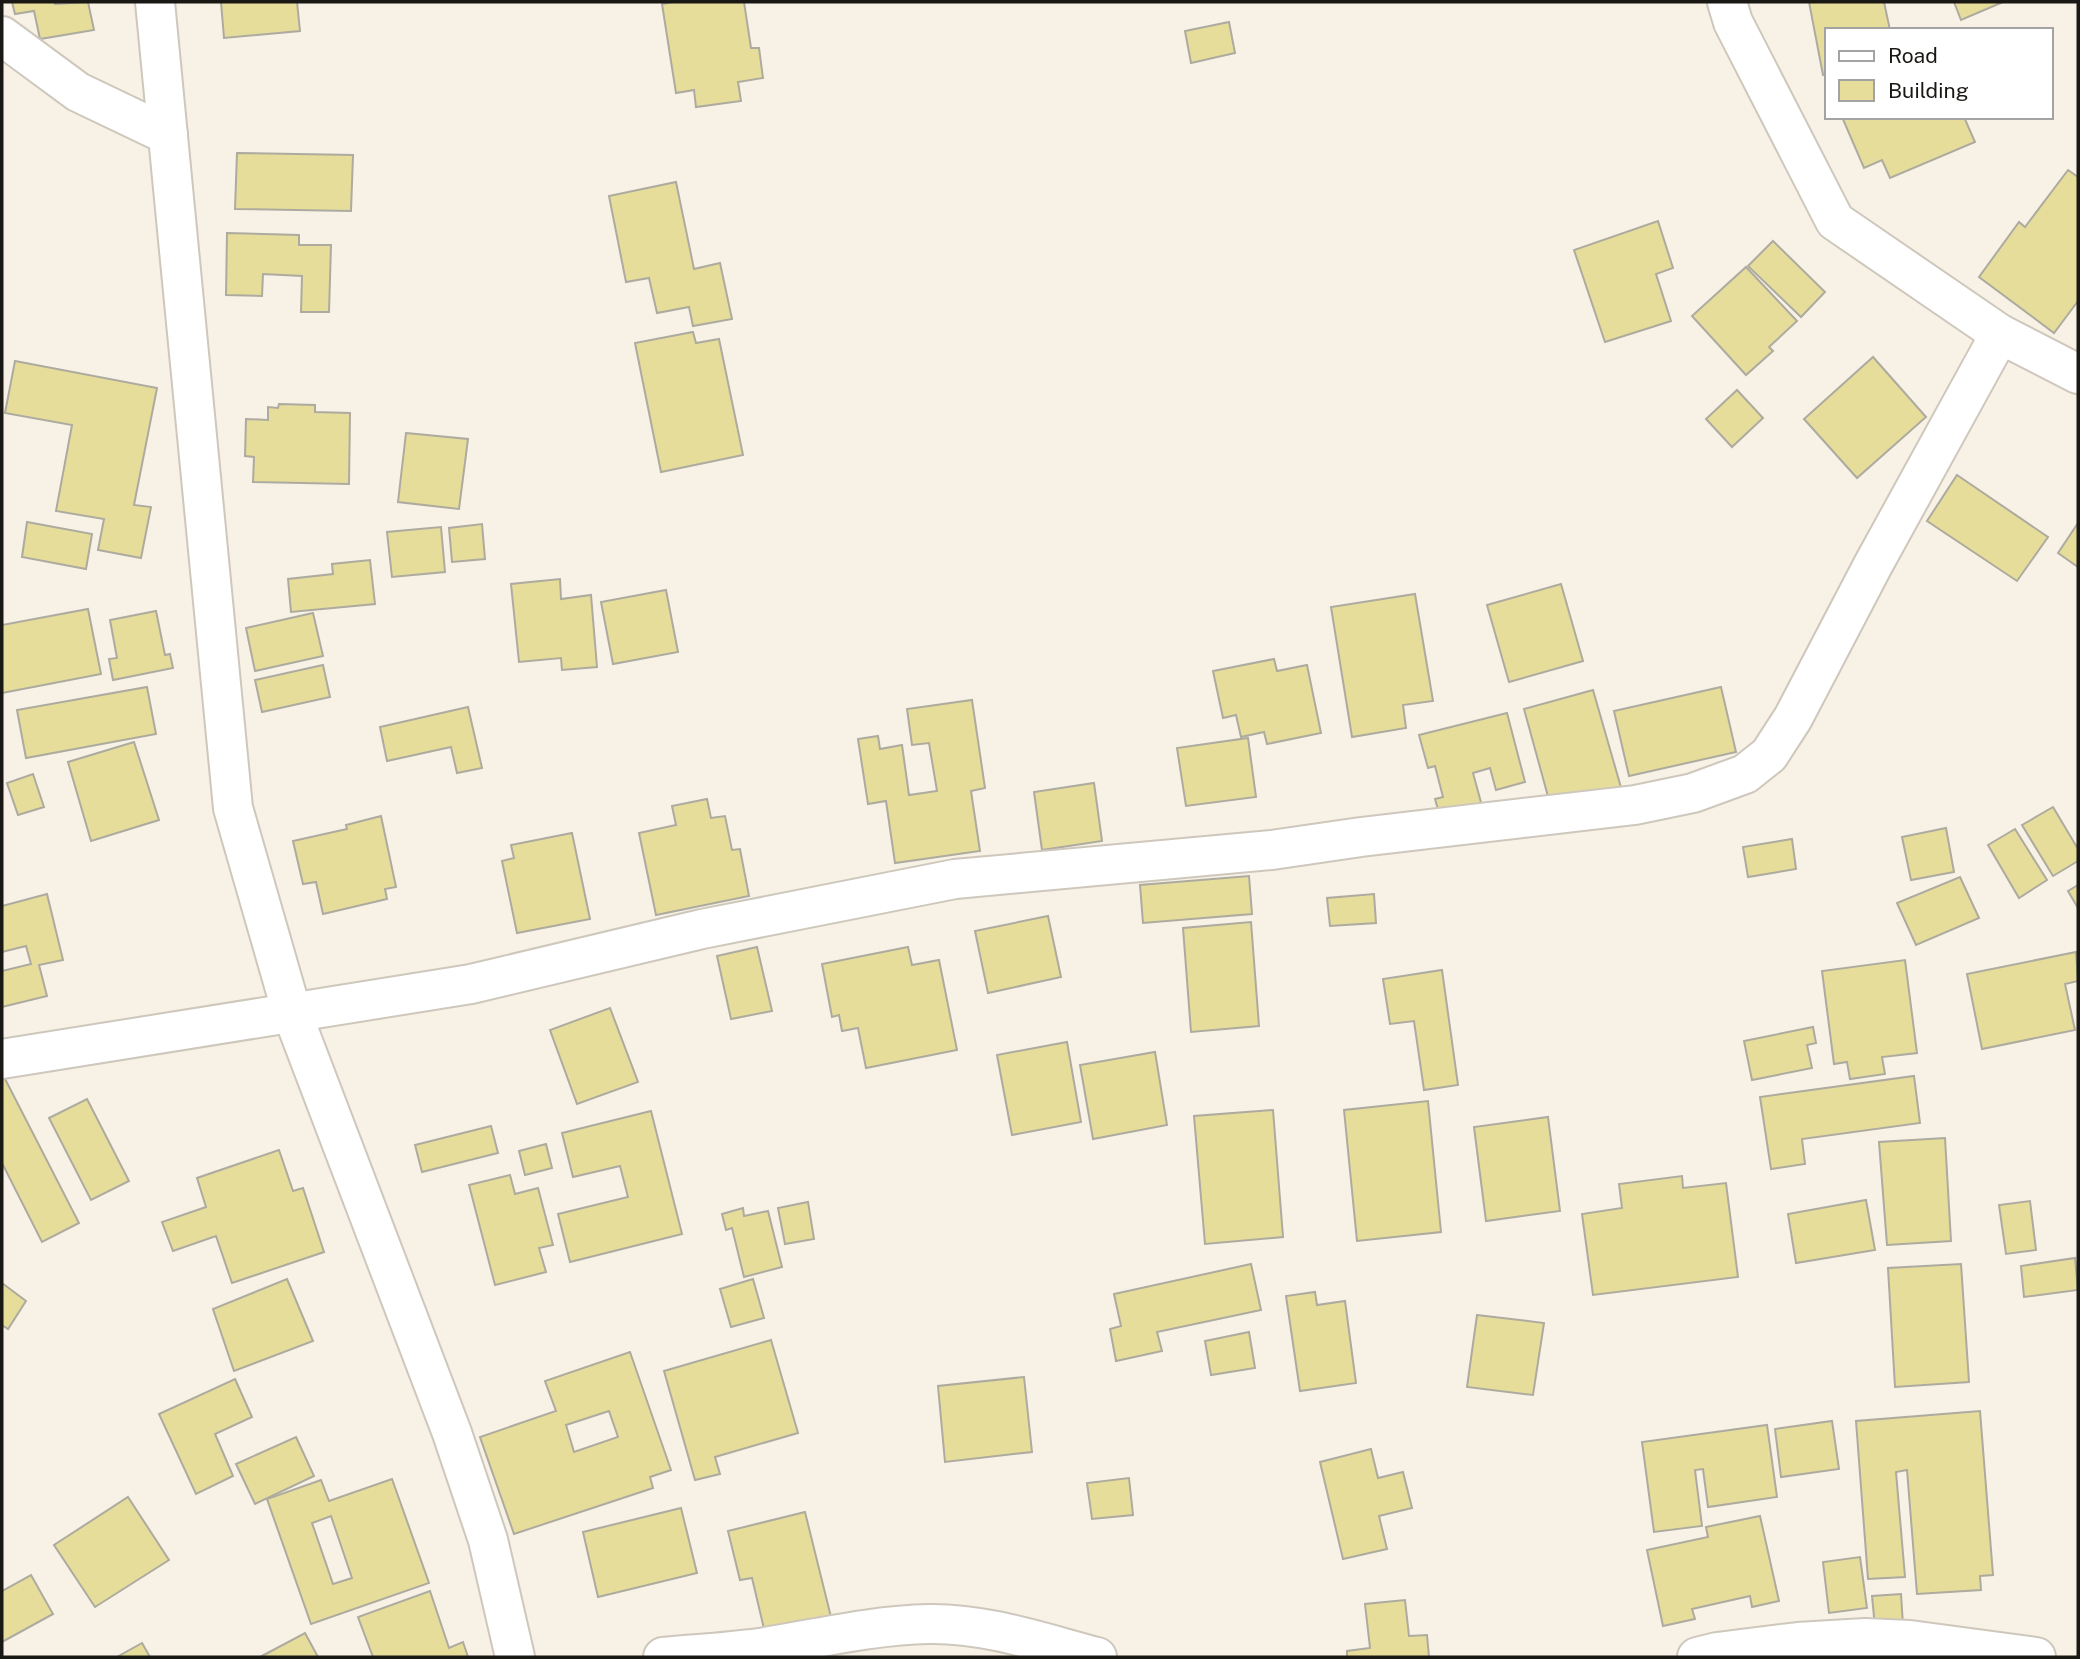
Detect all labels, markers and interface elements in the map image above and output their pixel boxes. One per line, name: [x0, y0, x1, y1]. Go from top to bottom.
legend: [1825, 28, 2052, 119]
text: Road: [1888, 43, 1938, 68]
text: Building: [1888, 78, 1969, 103]

